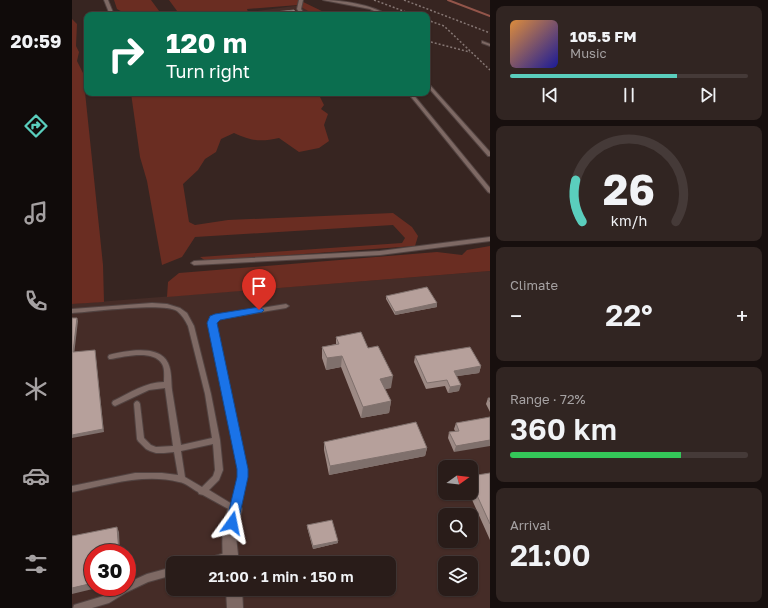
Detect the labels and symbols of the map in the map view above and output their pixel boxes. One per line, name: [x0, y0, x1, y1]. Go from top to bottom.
pin: [242, 269, 276, 310]
north arrow: [438, 460, 478, 500]
position arrow: [211, 502, 253, 544]
speed limit sign: 30: [84, 544, 136, 596]

